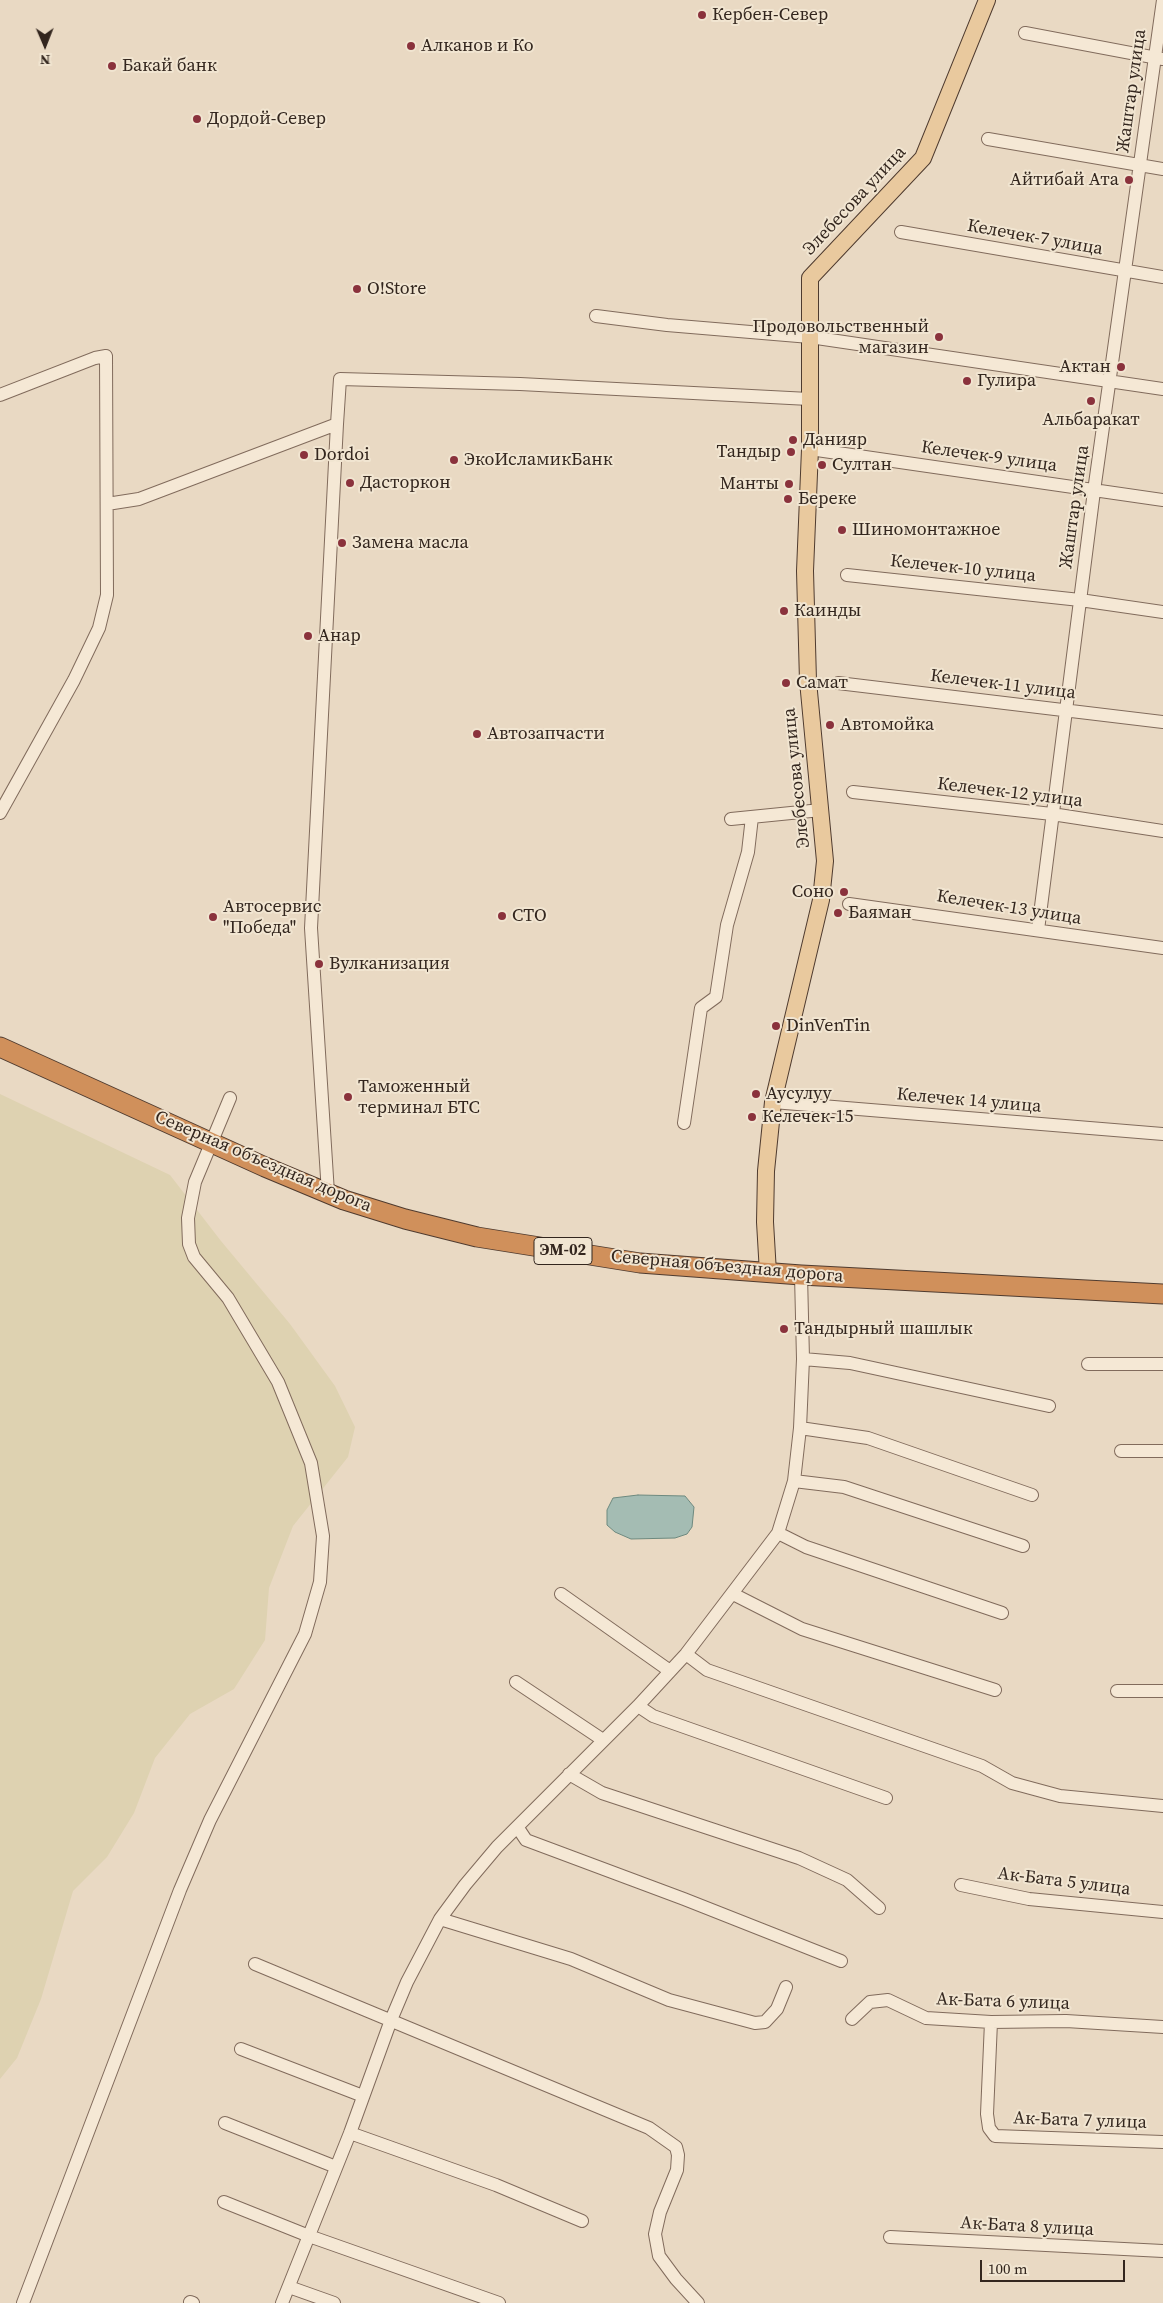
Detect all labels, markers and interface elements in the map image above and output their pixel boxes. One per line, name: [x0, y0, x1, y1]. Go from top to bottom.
place label: Кербен-Север: [712, 4, 828, 26]
marker: Кербен-Север: [696, 9, 708, 21]
north arrow: [20, 20, 70, 70]
street label: Жаштар улица: [1113, 28, 1151, 154]
place label: Алканов и Ко: [421, 35, 534, 57]
marker: Алканов и Ко: [405, 40, 417, 52]
text: N: [40, 50, 51, 70]
place label: Бакай банк: [122, 55, 217, 77]
marker: Бакай банк: [106, 60, 118, 72]
place label: Дордой-Север: [207, 108, 326, 130]
marker: Дордой-Север: [191, 113, 203, 125]
street label: Элебесова улица: [799, 142, 911, 260]
place label: Айтибай Ата: [1010, 169, 1119, 191]
marker: Айтибай Ата: [1123, 174, 1135, 186]
street label: Келечек-7 улица: [966, 215, 1104, 261]
place label: O!Store: [367, 278, 426, 300]
marker: O!Store: [351, 283, 363, 295]
place label: Продовольственный магазин: [753, 316, 929, 358]
marker: Продовольственный магазин: [933, 331, 945, 343]
place label: Актан: [1059, 356, 1111, 378]
marker: Актан: [1115, 361, 1127, 373]
place label: Гулира: [977, 370, 1036, 392]
marker: Гулира: [961, 375, 973, 387]
marker: Альбаракат: [1085, 395, 1097, 407]
place label: Альбаракат: [1042, 409, 1140, 431]
place label: Данияр: [803, 429, 867, 451]
marker: Данияр: [787, 434, 799, 446]
street label: Келечек-9 улица: [920, 437, 1058, 477]
place label: Тандыр: [717, 441, 781, 463]
place label: Dordoi: [314, 444, 370, 466]
street label: Жаштар улица: [1056, 444, 1094, 570]
marker: Тандыр: [785, 446, 797, 458]
marker: Dordoi: [298, 449, 310, 461]
place label: ЭкоИсламикБанк: [464, 449, 613, 471]
marker: ЭкоИсламикБанк: [448, 454, 460, 466]
place label: Султан: [832, 454, 892, 476]
marker: Султан: [816, 459, 828, 471]
place label: Дасторкон: [360, 472, 451, 494]
place label: Манты: [720, 473, 779, 495]
marker: Дасторкон: [344, 477, 356, 489]
marker: Манты: [783, 478, 795, 490]
place label: Береке: [798, 488, 857, 510]
marker: Береке: [782, 493, 794, 505]
place label: Шиномонтажное: [852, 519, 1000, 541]
marker: Шиномонтажное: [836, 524, 848, 536]
place label: Замена масла: [352, 532, 469, 554]
marker: Замена масла: [336, 537, 348, 549]
street label: Келечек-10 улица: [889, 551, 1037, 587]
place label: Каинды: [794, 600, 861, 622]
marker: Каинды: [778, 605, 790, 617]
place label: Анар: [318, 625, 361, 647]
marker: Анар: [302, 630, 314, 642]
street label: Келечек-11 улица: [929, 665, 1077, 705]
place label: Самат: [796, 672, 848, 694]
marker: Самат: [780, 677, 792, 689]
street label: Элебесова улица: [779, 707, 815, 849]
place label: Автомойка: [840, 714, 934, 736]
marker: Автомойка: [824, 719, 836, 731]
place label: Автозапчасти: [487, 723, 605, 745]
marker: Автозапчасти: [471, 728, 483, 740]
street label: Келечек-12 улица: [936, 773, 1084, 813]
place label: Соно: [792, 881, 834, 903]
marker: Соно: [838, 886, 850, 898]
street label: Келечек-13 улица: [935, 886, 1083, 930]
place label: Автосервис "Победа": [223, 896, 321, 939]
place label: Баяман: [848, 902, 912, 924]
place label: СТО: [512, 905, 547, 927]
marker: Баяман: [832, 907, 844, 919]
marker: СТО: [496, 910, 508, 922]
marker: Автосервис "Победа": [207, 911, 219, 923]
place label: Вулканизация: [329, 953, 450, 975]
marker: Вулканизация: [313, 958, 325, 970]
place label: DinVenTin: [786, 1015, 870, 1037]
marker: DinVenTin: [770, 1020, 782, 1032]
place label: Таможенный терминал БТС: [358, 1076, 480, 1118]
place label: Аусулуу: [766, 1083, 832, 1105]
street label: Келечек 14 улица: [896, 1084, 1042, 1118]
marker: Аусулуу: [750, 1088, 762, 1100]
marker: Таможенный терминал БТС: [342, 1091, 354, 1103]
street label: Северная объездная дорога: [151, 1106, 375, 1218]
place label: Келечек-15: [762, 1106, 853, 1128]
marker: Келечек-15: [746, 1111, 758, 1123]
road number: ЭМ-02: [534, 1238, 592, 1264]
street label: Северная объездная дорога: [610, 1246, 844, 1288]
place label: Тандырный шашлык: [794, 1318, 973, 1340]
marker: Тандырный шашлык: [778, 1323, 790, 1335]
street label: Ак-Бата 5 улица: [996, 1863, 1132, 1901]
street label: Ак-Бата 6 улица: [936, 1989, 1070, 2015]
street label: Ак-Бата 7 улица: [1013, 2108, 1147, 2134]
street label: Ак-Бата 8 улица: [960, 2213, 1094, 2241]
scale bar: [983, 2250, 1128, 2282]
text: 100 m: [988, 2258, 1028, 2279]

